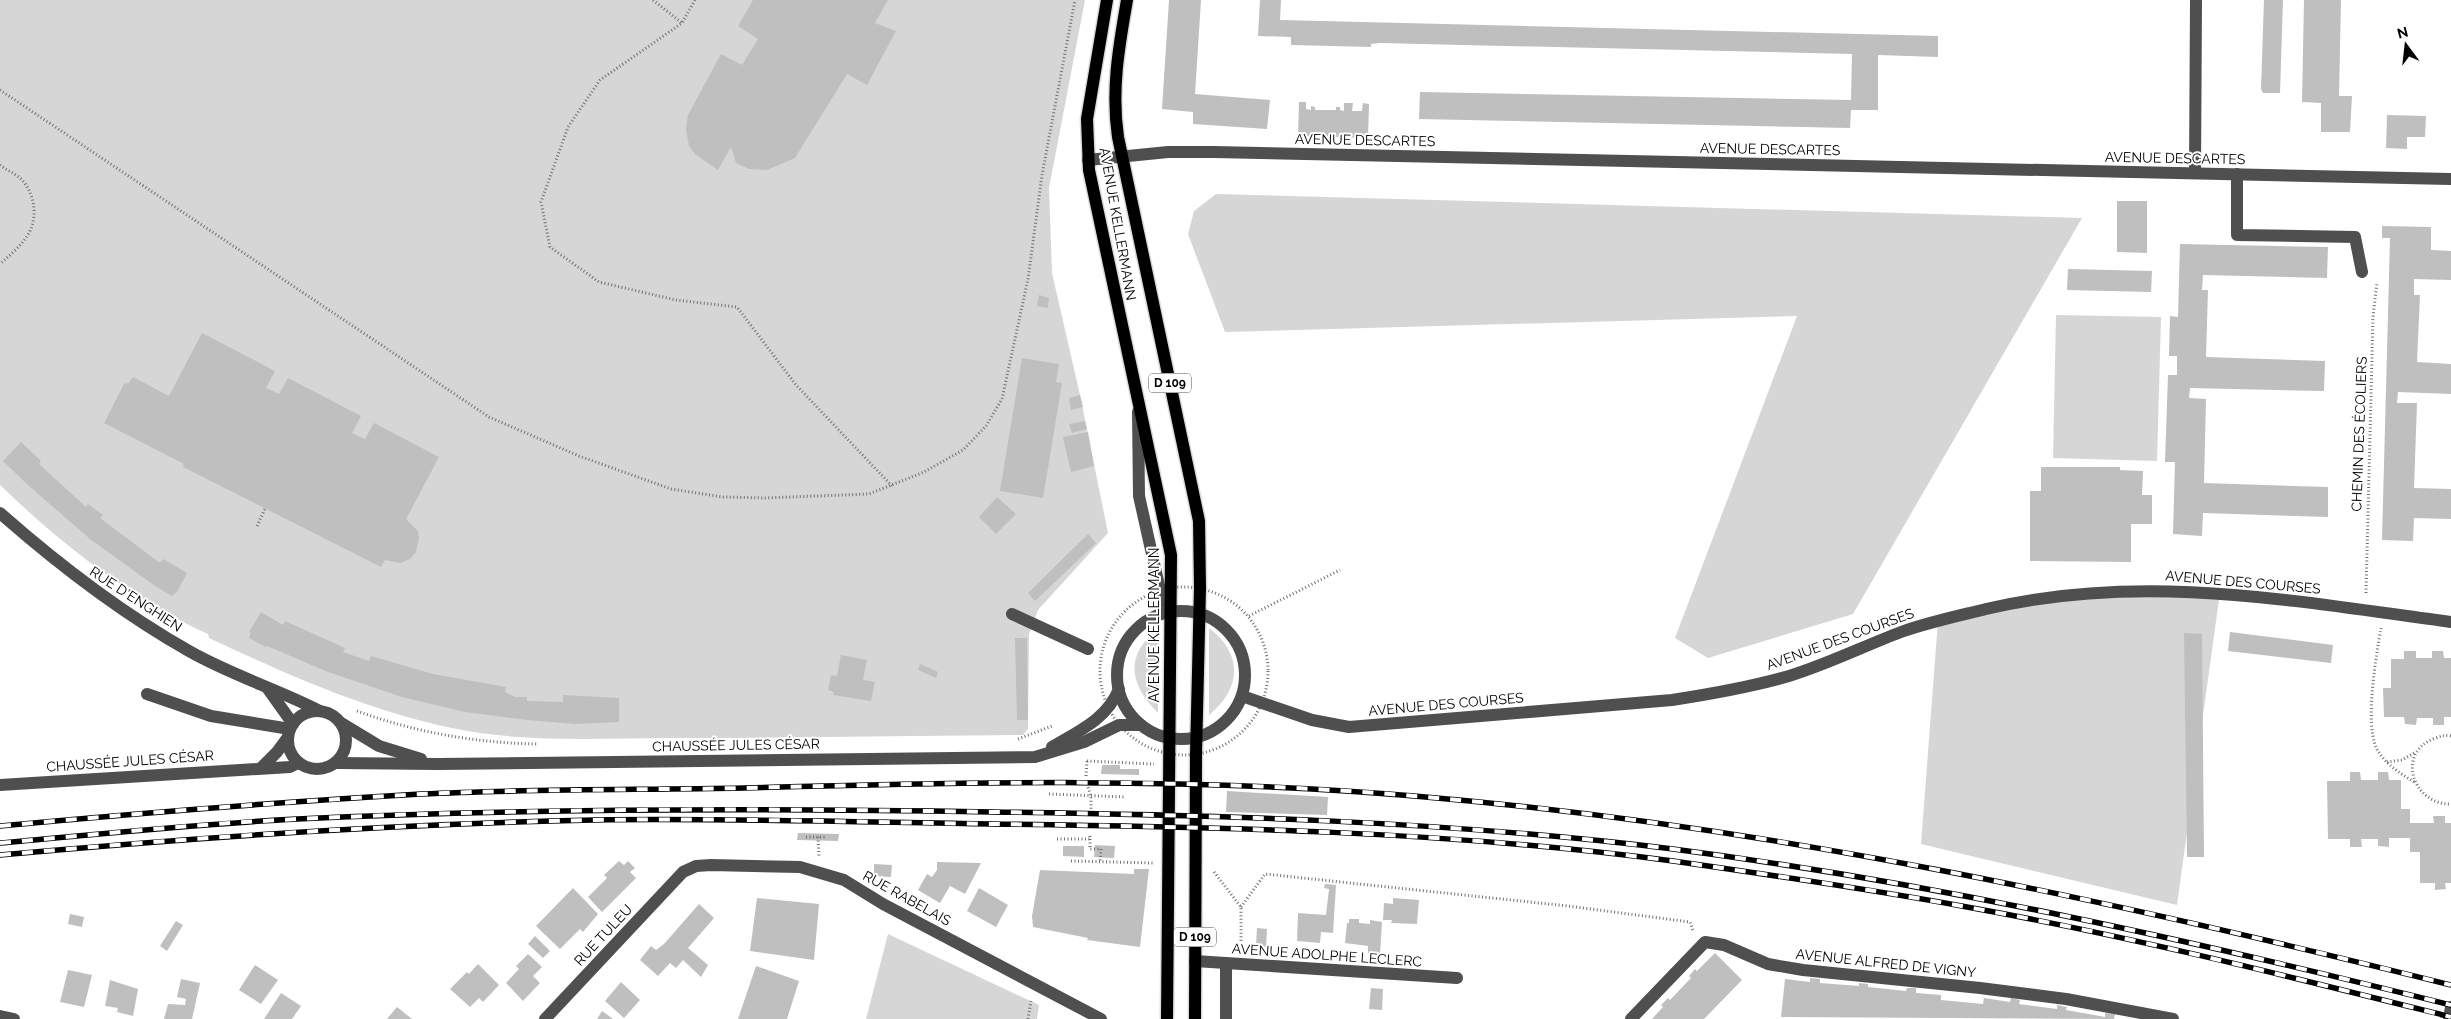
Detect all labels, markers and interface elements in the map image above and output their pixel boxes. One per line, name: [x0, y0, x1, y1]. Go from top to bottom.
north arrow: [2381, 20, 2431, 70]
text: N: [2395, 23, 2410, 42]
street label: AVENUE DESCARTES: [1295, 131, 1436, 149]
street label: AVENUE DESCARTES: [1700, 140, 1841, 158]
street label: AVENUE KELLERMANN: [1097, 146, 1139, 302]
street label: AVENUE DESCARTES: [2105, 149, 2246, 167]
street label: CHEMIN DES ÉCOLIERS: [2347, 356, 2370, 512]
road number: D 109: [1149, 373, 1191, 392]
street label: AVENUE KELLERMANN: [1146, 547, 1162, 703]
street label: RUE D'ENGHIEN: [87, 563, 185, 635]
street label: AVENUE DES COURSES: [2165, 567, 2322, 597]
street label: AVENUE DES COURSES: [1764, 605, 1916, 673]
street label: AVENUE DES COURSES: [1368, 689, 1525, 719]
street label: CHAUSSÉE JULES CÉSAR: [652, 735, 820, 754]
street label: CHAUSSÉE JULES CÉSAR: [46, 746, 214, 775]
street label: RUE RABELAIS: [860, 867, 954, 929]
street label: RUE TULEU: [571, 901, 635, 969]
road number: D 109: [1174, 928, 1216, 946]
street label: AVENUE ADOLPHE LECLERC: [1231, 940, 1423, 970]
street label: AVENUE ALFRED DE VIGNY: [1795, 946, 1977, 980]

